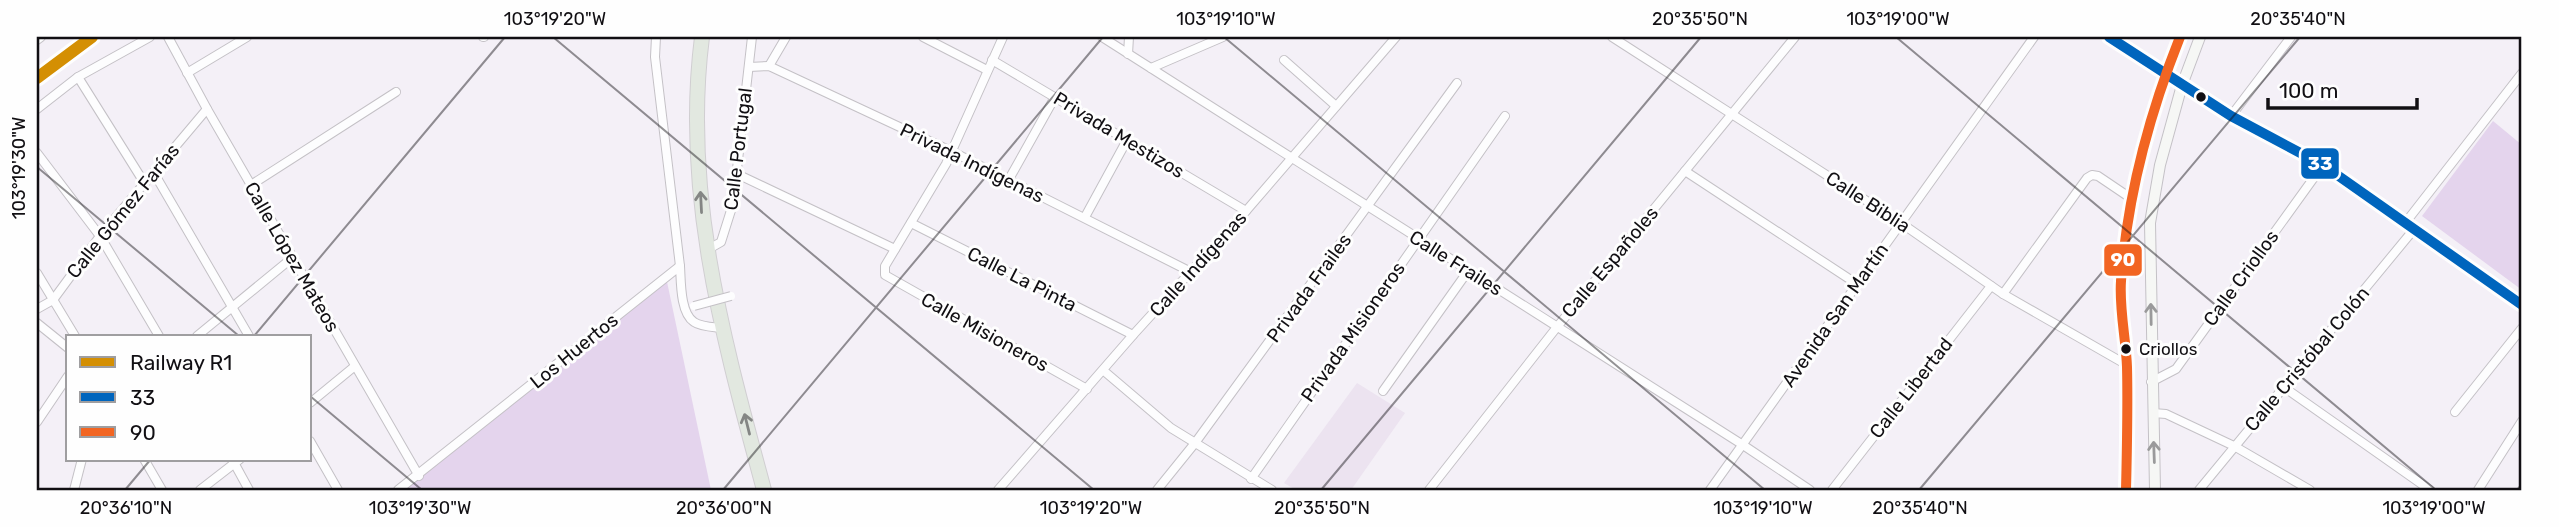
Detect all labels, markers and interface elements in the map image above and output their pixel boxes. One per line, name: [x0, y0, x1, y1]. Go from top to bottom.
text: 103°19'20"W: [504, 8, 606, 30]
text: 103°19'10"W: [1176, 8, 1276, 30]
text: 20°35'50"N: [1652, 8, 1748, 30]
text: 103°19'00"W: [1846, 8, 1950, 30]
text: 20°35'40"N: [2250, 8, 2346, 30]
scale bar: [2268, 66, 2417, 110]
text: 100 m: [2279, 78, 2338, 103]
street label: Calle Portugal: [719, 86, 757, 212]
street label: Privada Mestizos: [1049, 87, 1189, 183]
unlabelled marker: [2194, 90, 2208, 104]
text: 103°19'30"W: [8, 117, 30, 219]
street label: Privada Indígenas: [896, 118, 1048, 208]
street label: Calle Gómez Farías: [62, 139, 184, 283]
line badge: 33: [2300, 147, 2340, 180]
text: 33: [2307, 152, 2333, 175]
street label: Calle Biblia: [1821, 166, 1915, 238]
street label: Calle López Mateos: [240, 178, 344, 336]
one-way arrow: [695, 191, 708, 214]
street label: Calle Españoles: [1557, 202, 1663, 322]
street label: Calle Indígenas: [1145, 207, 1251, 321]
street label: Calle Frailes: [1405, 225, 1507, 301]
street label: Calle Criollos: [2199, 226, 2283, 330]
street label: Privada Frailes: [1262, 229, 1356, 347]
street label: Avenida San Martín: [1777, 239, 1893, 391]
street label: Calle La Pinta: [963, 242, 1081, 316]
line badge: 90: [2103, 243, 2143, 277]
text: 90: [2110, 248, 2136, 271]
street label: Privada Misioneros: [1296, 258, 1410, 406]
street label: Calle Cristóbal Colón: [2240, 282, 2374, 436]
street label: Calle Misioneros: [917, 287, 1053, 377]
one-way arrow: [2144, 302, 2157, 325]
street label: Los Huertos: [525, 309, 623, 393]
street label: Calle Libertad: [1865, 333, 1957, 443]
legend: [66, 335, 312, 461]
place label: Criollos: [2139, 339, 2197, 359]
marker: Criollos: [2119, 342, 2133, 356]
text: Railway R1: [130, 350, 232, 375]
text: 33: [130, 385, 155, 410]
one-way arrow: [740, 413, 754, 436]
text: 90: [130, 420, 156, 445]
one-way arrow: [2148, 440, 2161, 463]
text: 20°36'10"N: [80, 497, 172, 519]
text: 103°19'30"W: [369, 497, 471, 519]
text: 20°36'00"N: [676, 497, 772, 519]
text: 103°19'20"W: [1040, 497, 1142, 519]
text: 20°35'50"N: [1274, 497, 1370, 519]
text: 103°19'10"W: [1713, 497, 1813, 519]
text: 20°35'40"N: [1872, 497, 1968, 519]
text: 103°19'00"W: [2382, 497, 2486, 519]

